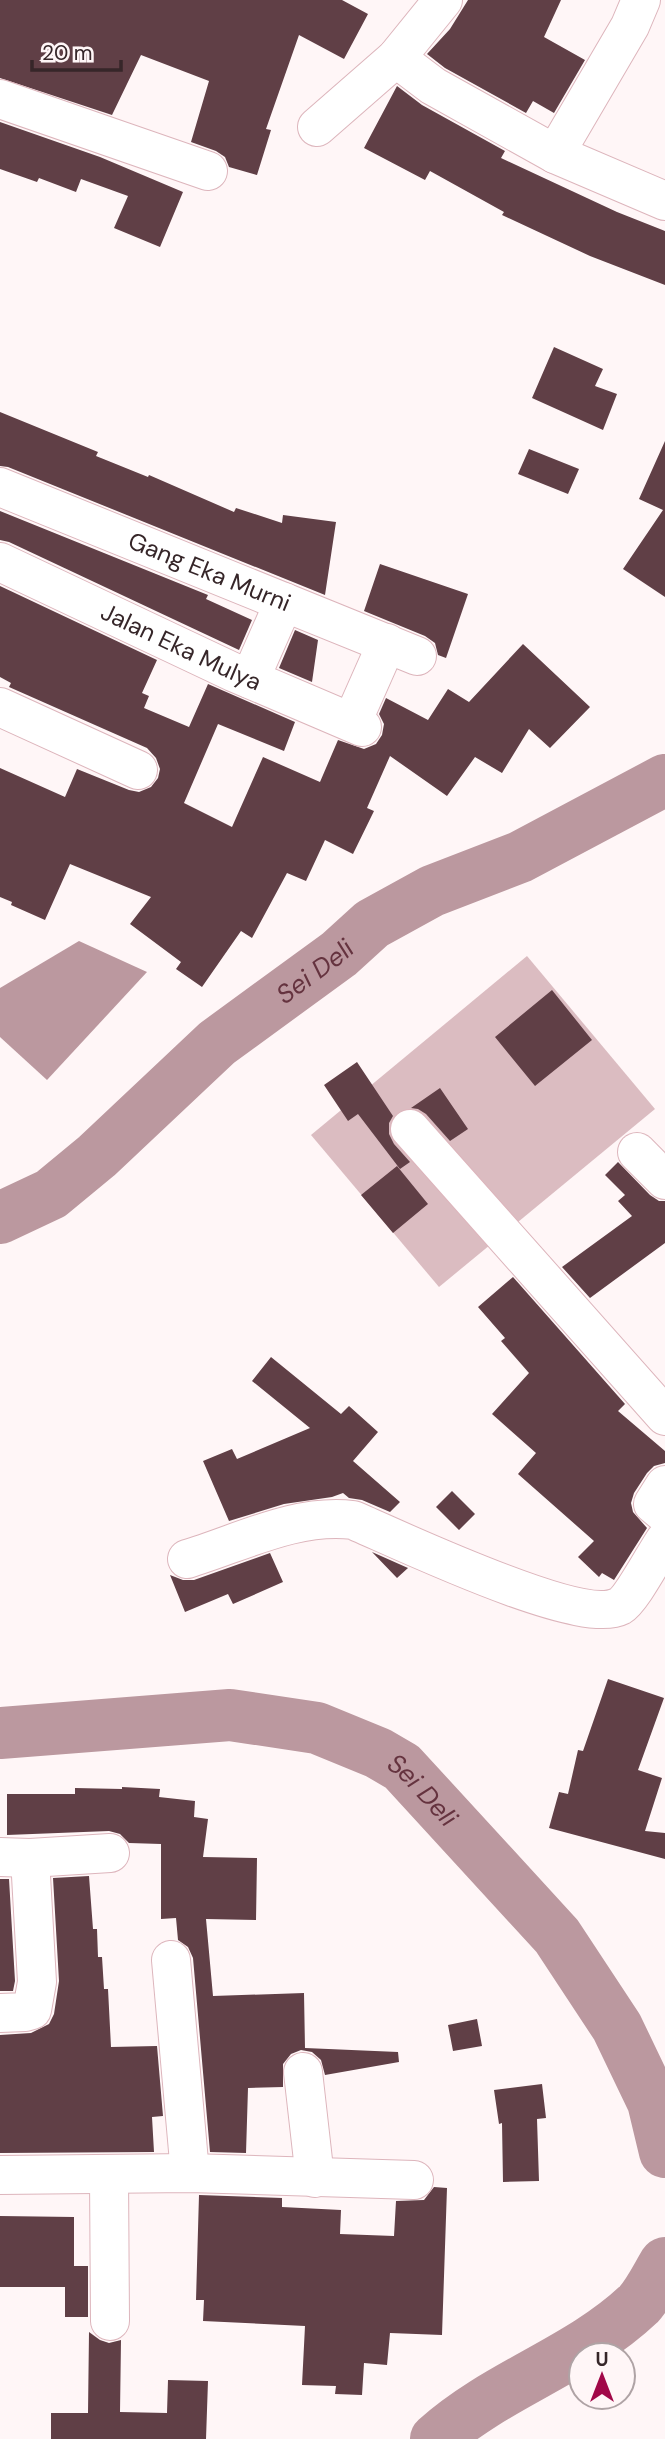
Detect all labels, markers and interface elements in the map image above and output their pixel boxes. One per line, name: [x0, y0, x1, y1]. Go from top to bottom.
scale bar: [32, 28, 121, 72]
text: 20 m: [42, 39, 93, 67]
street label: Gang Eka Murni: [124, 525, 295, 618]
street label: Jalan Eka Mulya: [96, 596, 266, 697]
water label: Sei Deli: [269, 931, 362, 1011]
water label: Sei Deli: [382, 1745, 466, 1834]
north arrow: [567, 2341, 637, 2411]
text: U: [595, 2347, 609, 2372]

